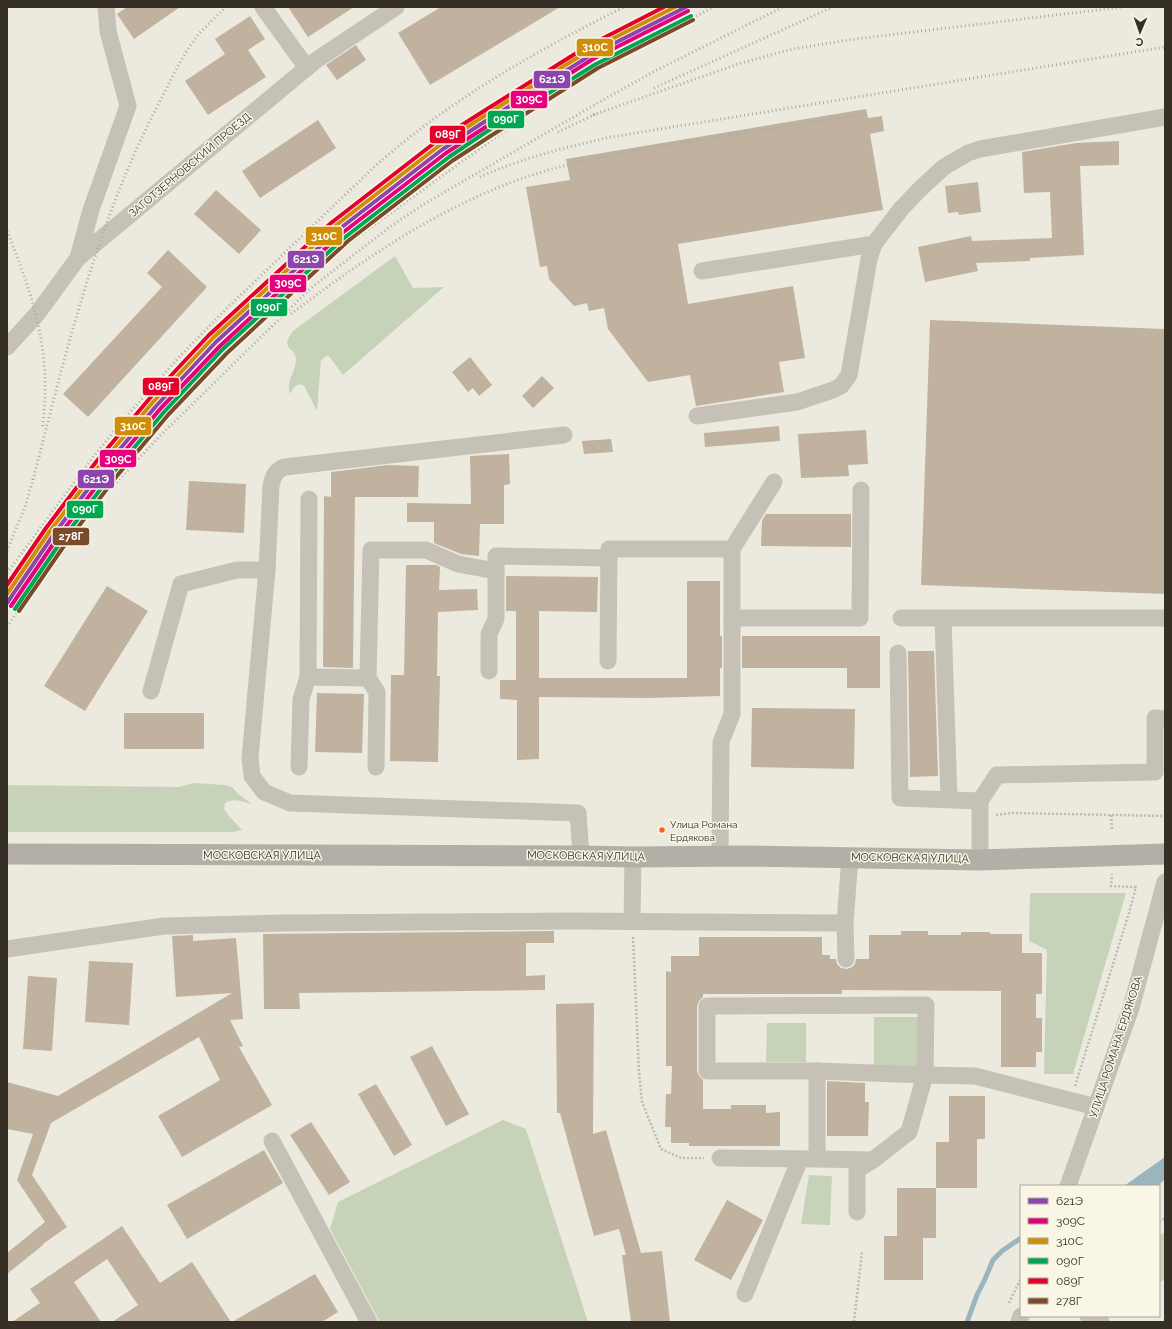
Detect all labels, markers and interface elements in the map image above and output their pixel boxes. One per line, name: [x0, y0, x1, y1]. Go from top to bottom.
north arrow: [1120, 12, 1160, 52]
text: С: [1135, 35, 1144, 48]
line badge: 310С: [576, 38, 614, 57]
text: 310С: [582, 41, 608, 54]
line badge: 621Э: [533, 70, 571, 89]
text: 621Э: [539, 73, 565, 86]
line badge: 309С: [510, 90, 548, 109]
text: 309С: [516, 93, 543, 106]
street label: ЗАГОТЗЕРНОВСКИЙ ПРОЕЗД: [127, 110, 253, 220]
line badge: 090Г: [487, 110, 525, 129]
text: 090Г: [493, 113, 519, 126]
line badge: 089Г: [429, 125, 466, 144]
text: 089Г: [435, 128, 461, 141]
line badge: 310С: [305, 226, 343, 246]
text: 310С: [311, 230, 337, 243]
line badge: 621Э: [287, 250, 325, 269]
text: 621Э: [293, 253, 319, 266]
line badge: 309С: [269, 274, 307, 293]
text: 309С: [275, 277, 302, 290]
line badge: 090Г: [250, 298, 288, 317]
text: 090Г: [256, 301, 282, 314]
line badge: 089Г: [142, 377, 180, 396]
text: 089Г: [148, 380, 174, 393]
line badge: 310С: [114, 416, 152, 436]
text: 310С: [120, 420, 146, 433]
line badge: 309С: [99, 449, 137, 468]
text: 309С: [105, 453, 132, 466]
line badge: 621Э: [77, 469, 115, 489]
text: 621Э: [83, 473, 109, 486]
line badge: 090Г: [66, 500, 104, 519]
text: 090Г: [72, 503, 98, 516]
line badge: 278Г: [52, 527, 90, 546]
text: 278Г: [59, 530, 84, 543]
place label: Улица Романа Ердякова: [670, 819, 738, 843]
marker: Улица Романа Ердякова: [657, 825, 667, 835]
street label: МОСКОВСКАЯ УЛИЦА: [527, 848, 646, 864]
street label: МОСКОВСКАЯ УЛИЦА: [203, 849, 322, 862]
street label: МОСКОВСКАЯ УЛИЦА: [851, 850, 970, 866]
street label: УЛИЦА РОМАНА ЕРДЯКОВА: [1087, 974, 1145, 1120]
legend: [1020, 1185, 1160, 1317]
text: 621Э: [1056, 1194, 1084, 1208]
text: 309С: [1056, 1214, 1085, 1228]
text: 310С: [1056, 1234, 1083, 1248]
text: 090Г: [1056, 1254, 1084, 1268]
text: 089Г: [1056, 1274, 1084, 1288]
text: 278Г: [1056, 1294, 1082, 1308]

